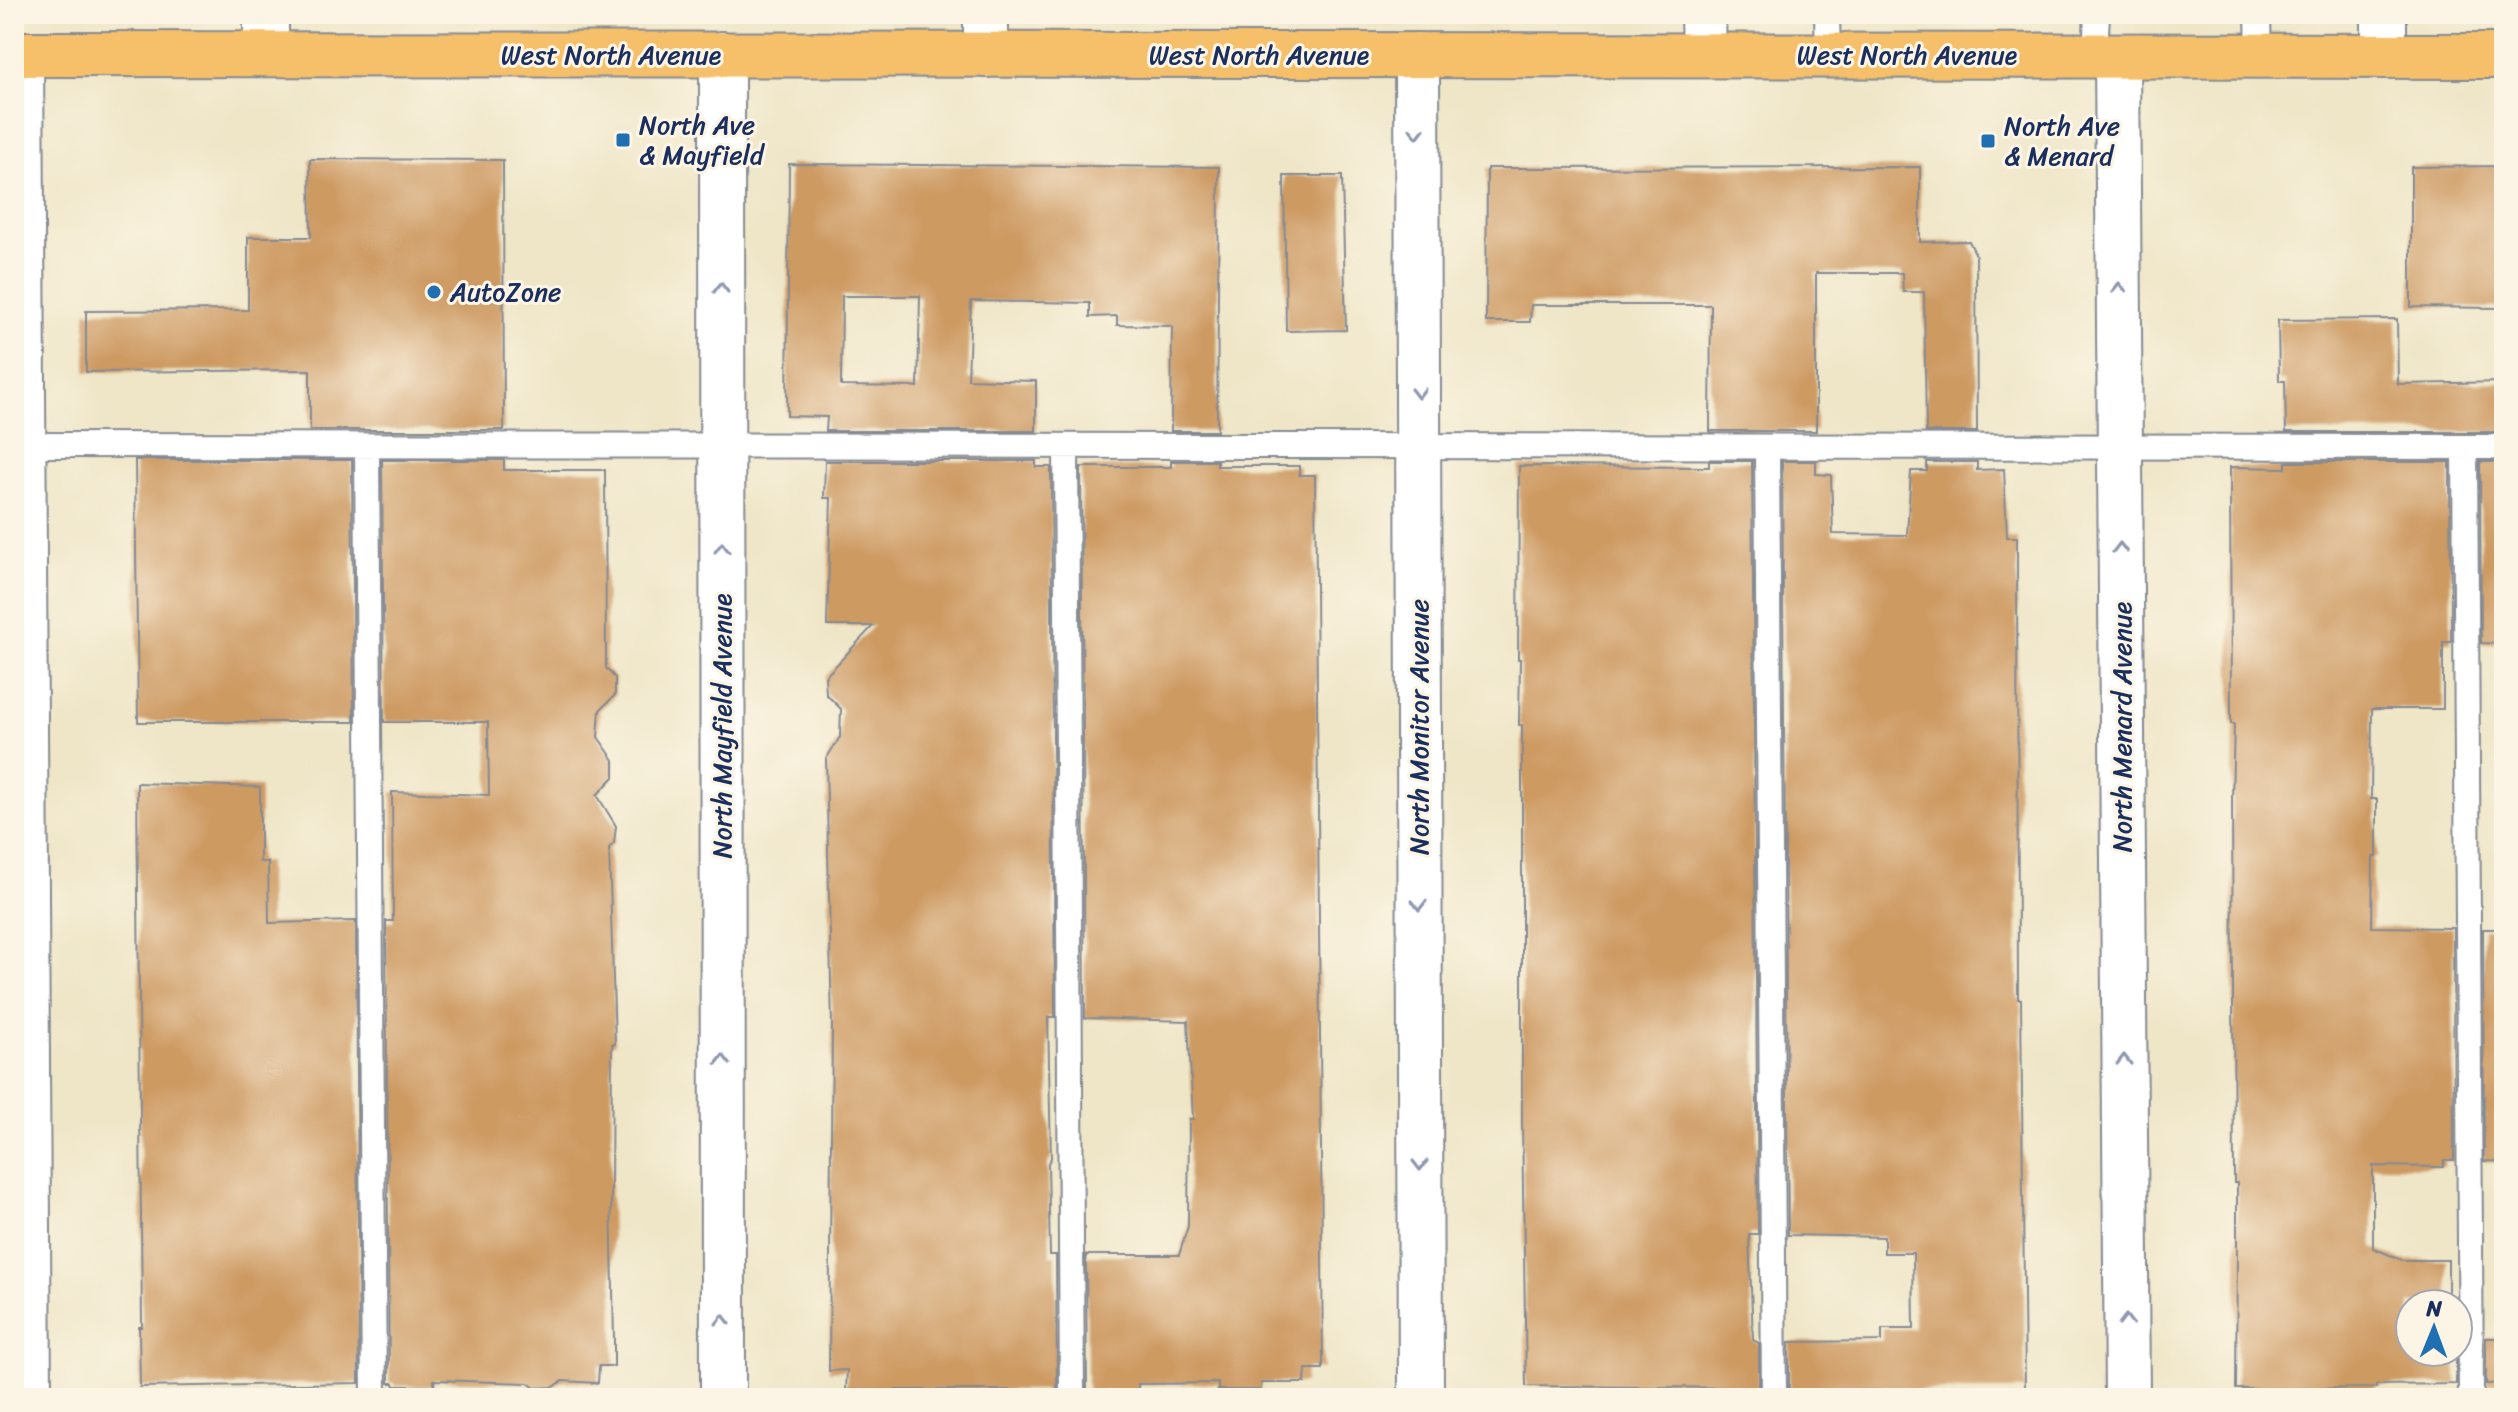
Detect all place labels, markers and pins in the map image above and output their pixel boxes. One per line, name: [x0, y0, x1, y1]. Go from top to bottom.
place label: North Ave & Mayfield: [639, 102, 766, 178]
place label: North Ave & Menard: [2004, 103, 2120, 179]
marker: North Ave & Mayfield: [614, 131, 632, 149]
marker: North Ave & Menard: [1979, 132, 1997, 150]
place label: AutoZone: [449, 269, 561, 315]
marker: AutoZone: [425, 283, 443, 301]

